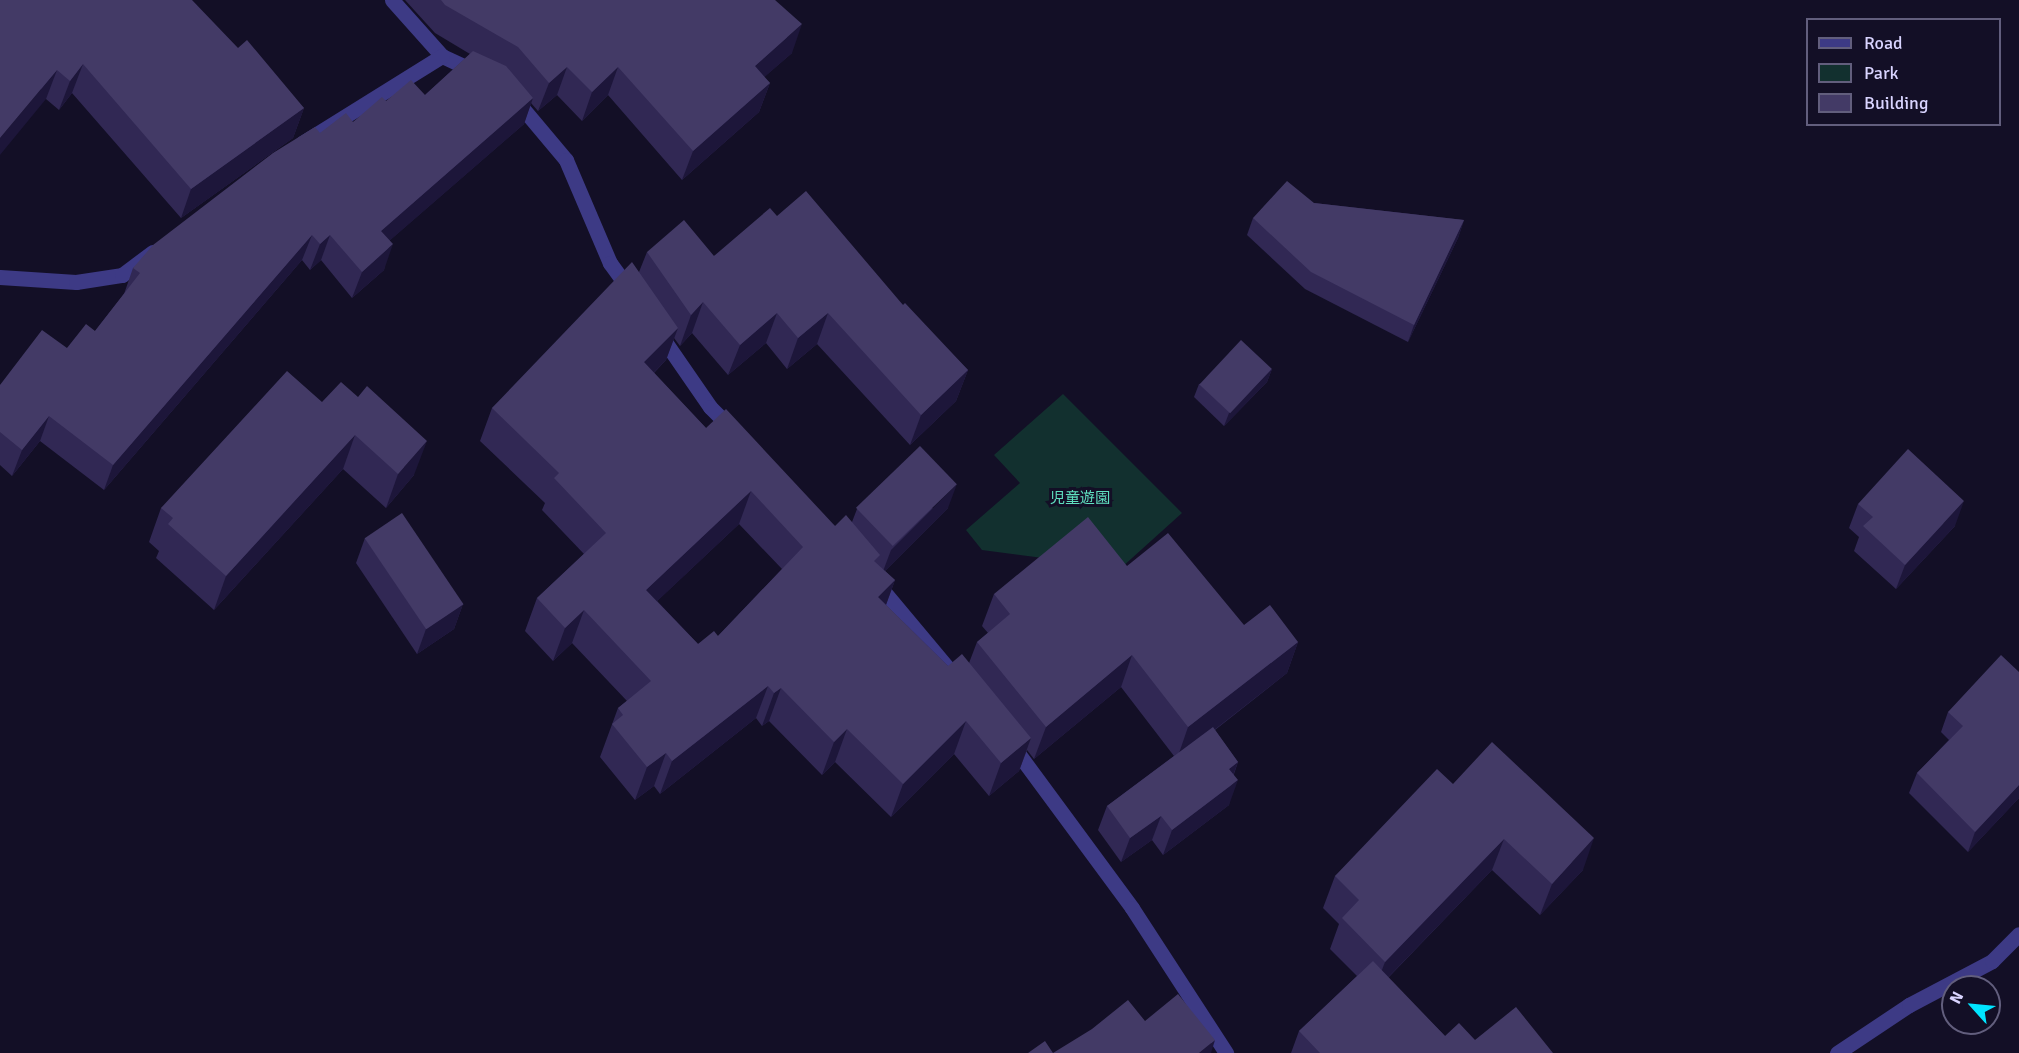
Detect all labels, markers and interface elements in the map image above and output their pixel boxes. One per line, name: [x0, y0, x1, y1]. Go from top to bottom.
legend: [1806, 18, 2001, 126]
text: Road: [1864, 32, 1903, 54]
text: Park: [1864, 62, 1899, 84]
text: Building: [1864, 92, 1928, 114]
park label: 児童遊園: [1050, 490, 1110, 508]
north arrow: [1941, 975, 2001, 1035]
text: N: [1945, 988, 1968, 1007]

